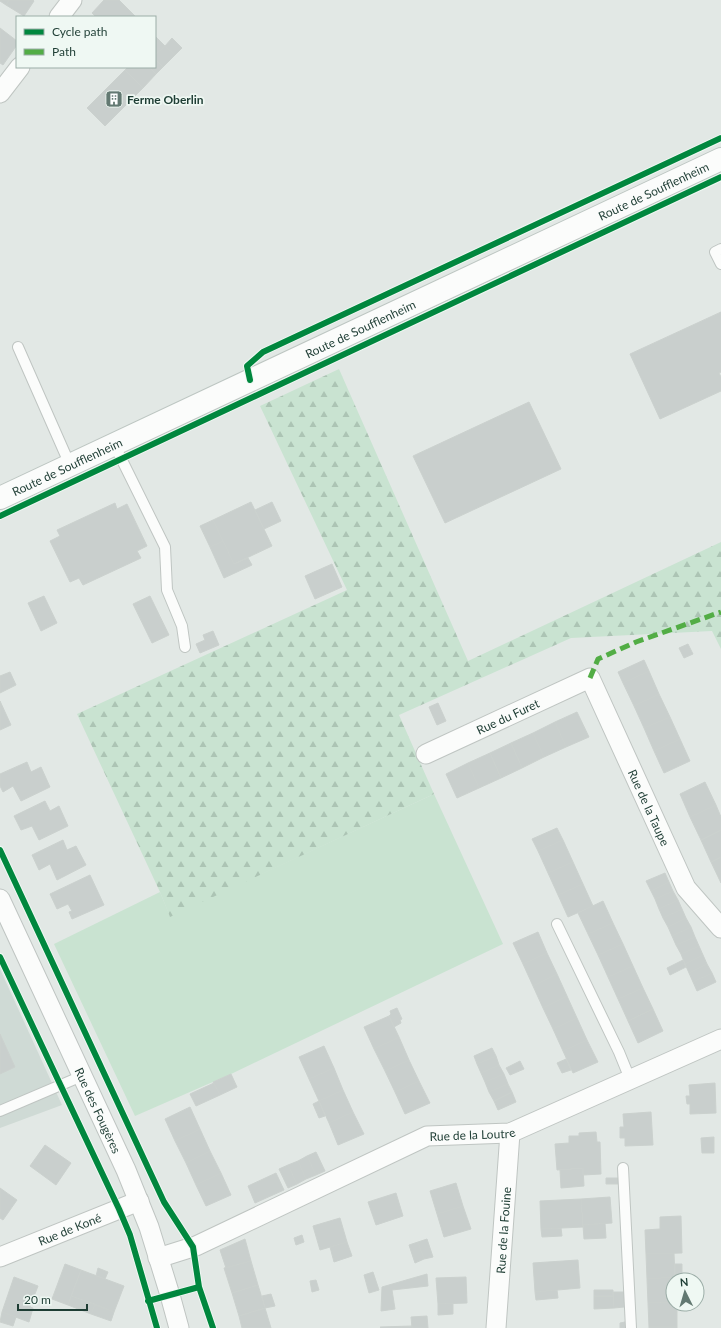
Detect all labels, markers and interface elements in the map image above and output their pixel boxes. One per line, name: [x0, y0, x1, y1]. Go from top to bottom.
legend: [16, 16, 156, 68]
text: Cycle path: [52, 24, 107, 39]
text: Path: [52, 44, 76, 59]
building icon: Ferme Oberlin: [104, 89, 124, 109]
place label: Ferme Oberlin: [127, 92, 204, 107]
street label: Route de Soufflenheim: [596, 158, 711, 223]
street label: Route de Soufflenheim: [303, 296, 418, 361]
street label: Route de Soufflenheim: [9, 434, 125, 499]
street label: Rue du Furet: [474, 695, 542, 737]
street label: Rue de la Taupe: [625, 767, 673, 848]
street label: Rue des Fougères: [72, 1065, 125, 1155]
street label: Rue de la Loutre: [429, 1124, 518, 1143]
street label: Rue de la Fouine: [492, 1186, 514, 1274]
street label: Rue de Koné: [36, 1210, 103, 1248]
north arrow: [665, 1272, 705, 1312]
text: N: [679, 1275, 689, 1288]
scale bar: [18, 1286, 87, 1312]
text: 20 m: [24, 1292, 51, 1307]

